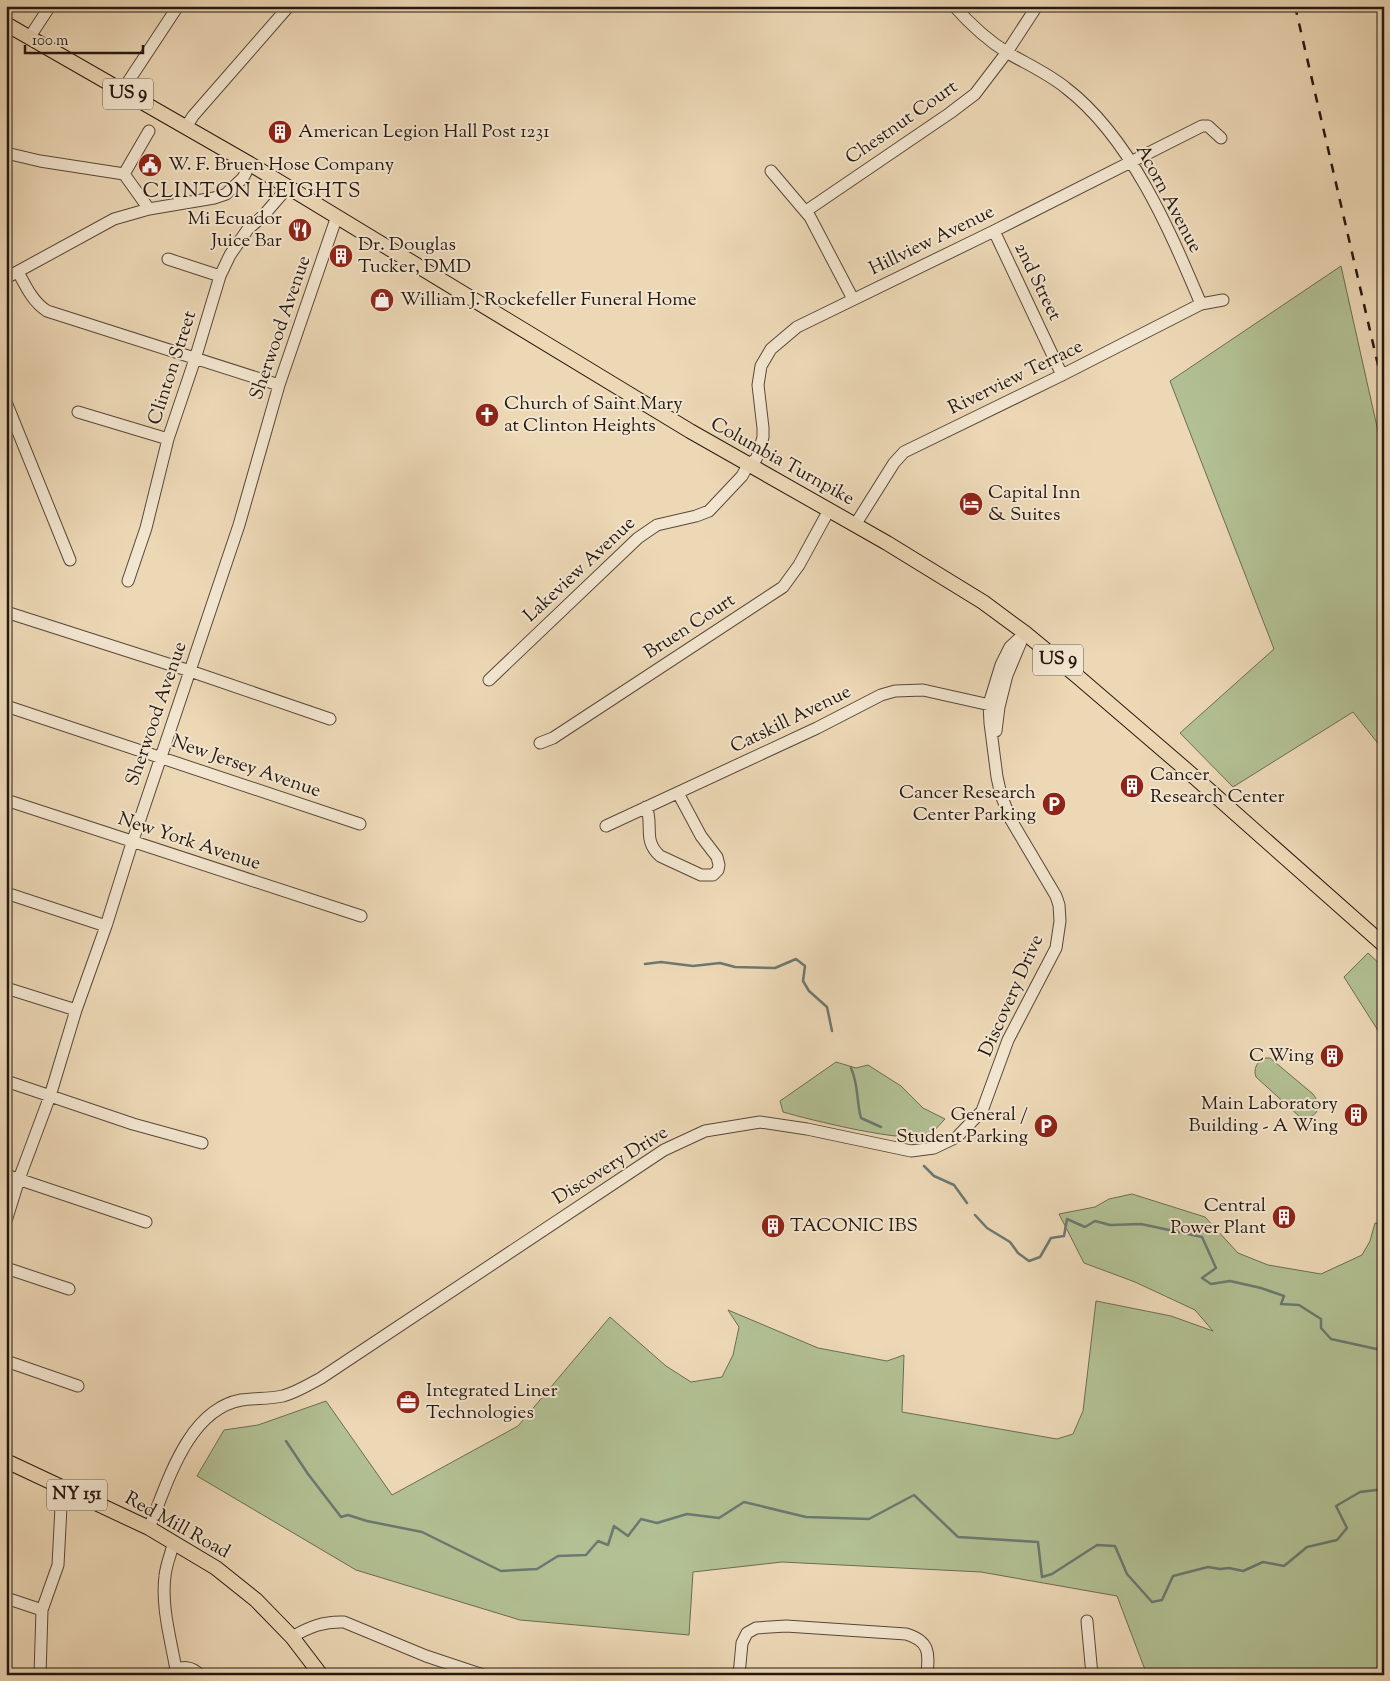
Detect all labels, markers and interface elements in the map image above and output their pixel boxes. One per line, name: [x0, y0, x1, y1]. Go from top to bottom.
scale bar: [25, 22, 142, 54]
text: 100 m: [32, 31, 69, 52]
street label: Chestnut Court: [840, 74, 964, 172]
road number: US 9: [103, 78, 153, 110]
building icon: American Legion Hall Post 1231: [267, 119, 293, 145]
place label: American Legion Hall Post 1231: [298, 119, 550, 146]
street label: Acorn Avenue: [1128, 140, 1208, 258]
public building icon: W. F. Bruen Hose Company: [137, 152, 163, 178]
place label: W. F. Bruen Hose Company: [168, 152, 395, 179]
district label: CLINTON HEIGHTS: [142, 177, 362, 207]
street label: Hillview Avenue: [865, 199, 999, 283]
place label: Mi Ecuador Juice Bar: [188, 206, 282, 255]
restaurant icon: Mi Ecuador Juice Bar: [287, 217, 313, 243]
place label: Dr. Douglas Tucker, DMD: [358, 232, 471, 281]
street label: 2nd Street: [1007, 238, 1068, 326]
building icon: Dr. Douglas Tucker, DMD: [328, 243, 354, 269]
street label: Sherwood Avenue: [244, 252, 318, 404]
shop icon: William J. Rockefeller Funeral Home: [369, 287, 395, 313]
place label: William J. Rockefeller Funeral Home: [400, 287, 697, 314]
street label: Clinton Street: [142, 307, 204, 428]
street label: Riverview Terrace: [944, 334, 1088, 422]
place label: Church of Saint Mary at Clinton Heights: [504, 391, 683, 440]
church icon: Church of Saint Mary at Clinton Heights: [474, 402, 500, 428]
street label: Columbia Turnpike: [705, 411, 859, 513]
place label: Capital Inn & Suites: [988, 480, 1081, 529]
hotel icon: Capital Inn & Suites: [958, 491, 984, 517]
street label: Lakeview Avenue: [518, 511, 642, 629]
street label: Bruen Court: [639, 587, 741, 667]
street label: Sherwood Avenue: [120, 638, 194, 790]
road number: US 9: [1033, 644, 1083, 676]
street label: Catskill Avenue: [726, 679, 856, 761]
street label: New Jersey Avenue: [168, 729, 324, 805]
place label: Cancer Research Center: [1150, 762, 1285, 811]
building icon: Cancer Research Center: [1119, 773, 1145, 799]
place label: Cancer Research Center Parking: [899, 780, 1036, 829]
parking icon: Cancer Research Center Parking: [1041, 791, 1067, 817]
street label: New York Avenue: [114, 806, 264, 878]
street label: Discovery Drive: [973, 931, 1051, 1061]
place label: C Wing: [1249, 1043, 1314, 1070]
building icon: C Wing: [1319, 1043, 1345, 1069]
place label: Main Laboratory Building - A Wing: [1188, 1091, 1339, 1140]
place label: General / Student Parking: [896, 1102, 1028, 1151]
building icon: Main Laboratory Building - A Wing: [1343, 1102, 1369, 1128]
parking icon: General / Student Parking: [1033, 1113, 1059, 1139]
street label: Discovery Drive: [548, 1120, 674, 1212]
place label: Central Power Plant: [1170, 1193, 1266, 1242]
building icon: Central Power Plant: [1271, 1204, 1297, 1230]
building icon: TACONIC IBS: [760, 1213, 786, 1239]
place label: TACONIC IBS: [790, 1213, 918, 1240]
place label: Integrated Liner Technologies: [426, 1378, 558, 1427]
office icon: Integrated Liner Technologies: [395, 1389, 421, 1415]
road number: NY 151: [47, 1480, 107, 1510]
street label: Red Mill Road: [119, 1486, 235, 1566]

